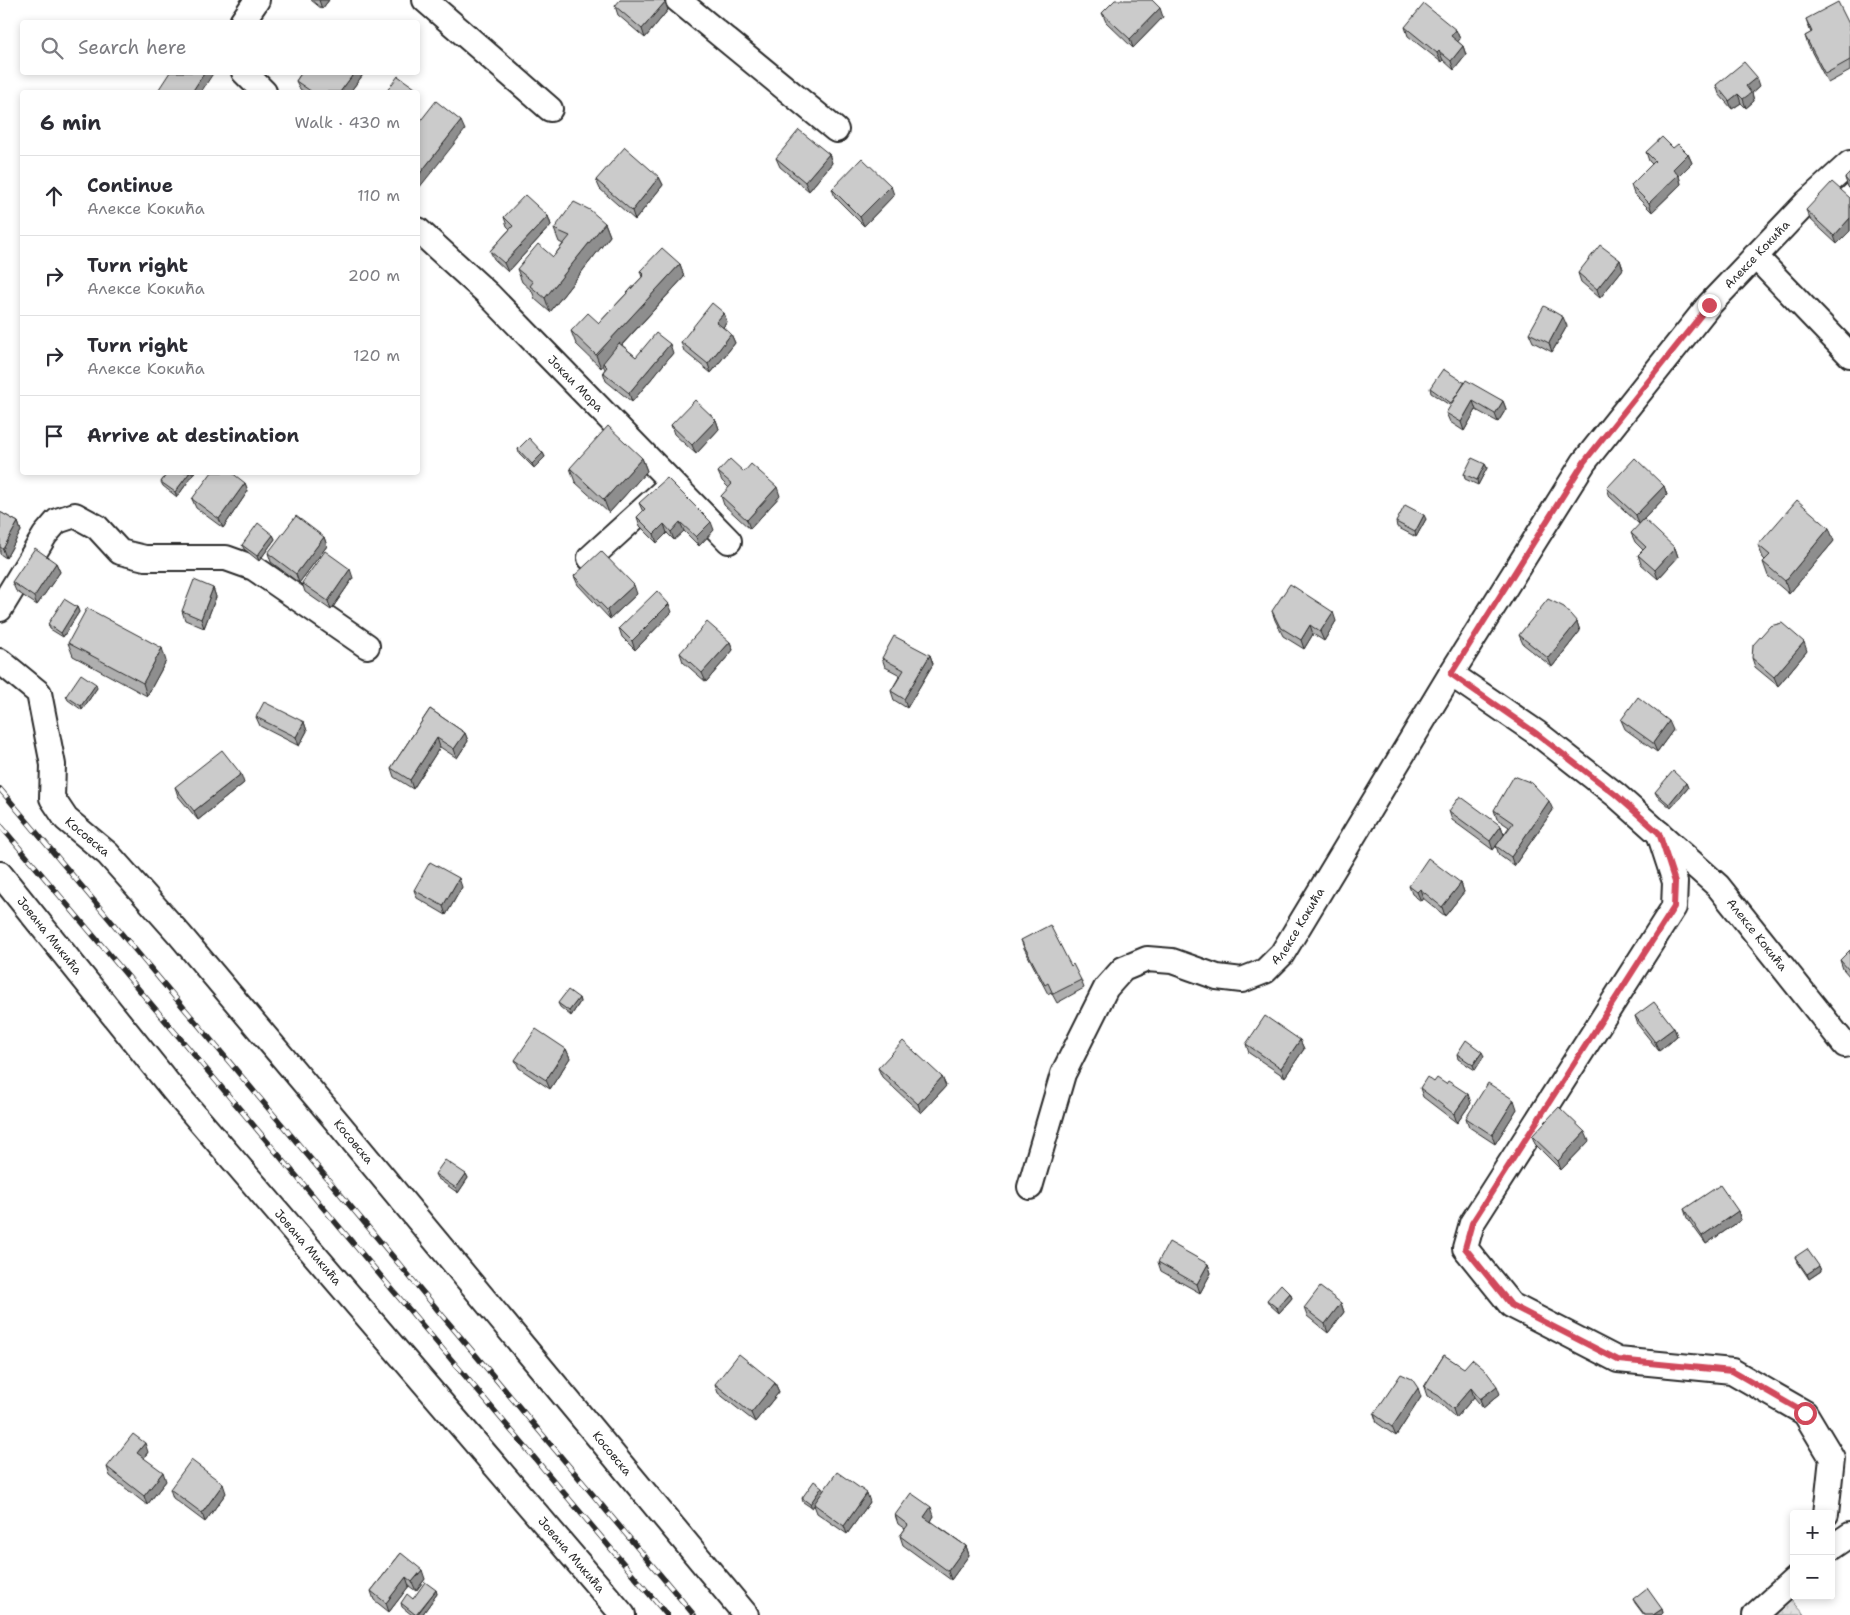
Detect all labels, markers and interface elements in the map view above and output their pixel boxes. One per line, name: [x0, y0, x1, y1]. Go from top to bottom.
search box: [20, 20, 420, 75]
icon: search: [38, 34, 66, 62]
text: Search here: [78, 35, 187, 60]
text: 6 min: [40, 109, 101, 137]
text: Walk · 430 m: [294, 112, 400, 133]
text: Continue: [87, 173, 173, 198]
icon: ahead: [40, 182, 68, 210]
text: 110 m: [357, 185, 400, 206]
text: Алексе Кокића: [87, 198, 205, 219]
street label: Алексе Кокића: [1721, 216, 1794, 292]
text: Turn right: [87, 253, 188, 278]
icon: right: [40, 262, 68, 290]
text: 200 m: [348, 265, 400, 286]
text: Алексе Кокића: [87, 278, 205, 299]
route end: [1698, 294, 1721, 317]
text: Turn right: [87, 333, 188, 358]
icon: right: [40, 342, 68, 370]
text: 120 m: [353, 345, 400, 366]
street label: Јокаи Мора: [544, 352, 607, 416]
text: Алексе Кокића: [87, 358, 205, 379]
icon: arrive: [40, 422, 68, 450]
text: Arrive at destination: [87, 423, 299, 448]
street label: Косовска: [62, 814, 114, 861]
street label: Алексе Кокића: [1268, 884, 1328, 968]
street label: Јована Микића: [13, 893, 86, 978]
street label: Алексе Кокића: [1723, 895, 1791, 975]
street label: Косовска: [330, 1116, 377, 1168]
street label: Јована Микића: [271, 1206, 345, 1289]
route start: [1794, 1402, 1817, 1425]
street label: Косовска: [589, 1428, 636, 1480]
map controls: [1790, 1510, 1835, 1600]
button: +: [1790, 1510, 1835, 1555]
street label: Јована Микића: [534, 1513, 609, 1597]
button: −: [1790, 1555, 1835, 1600]

